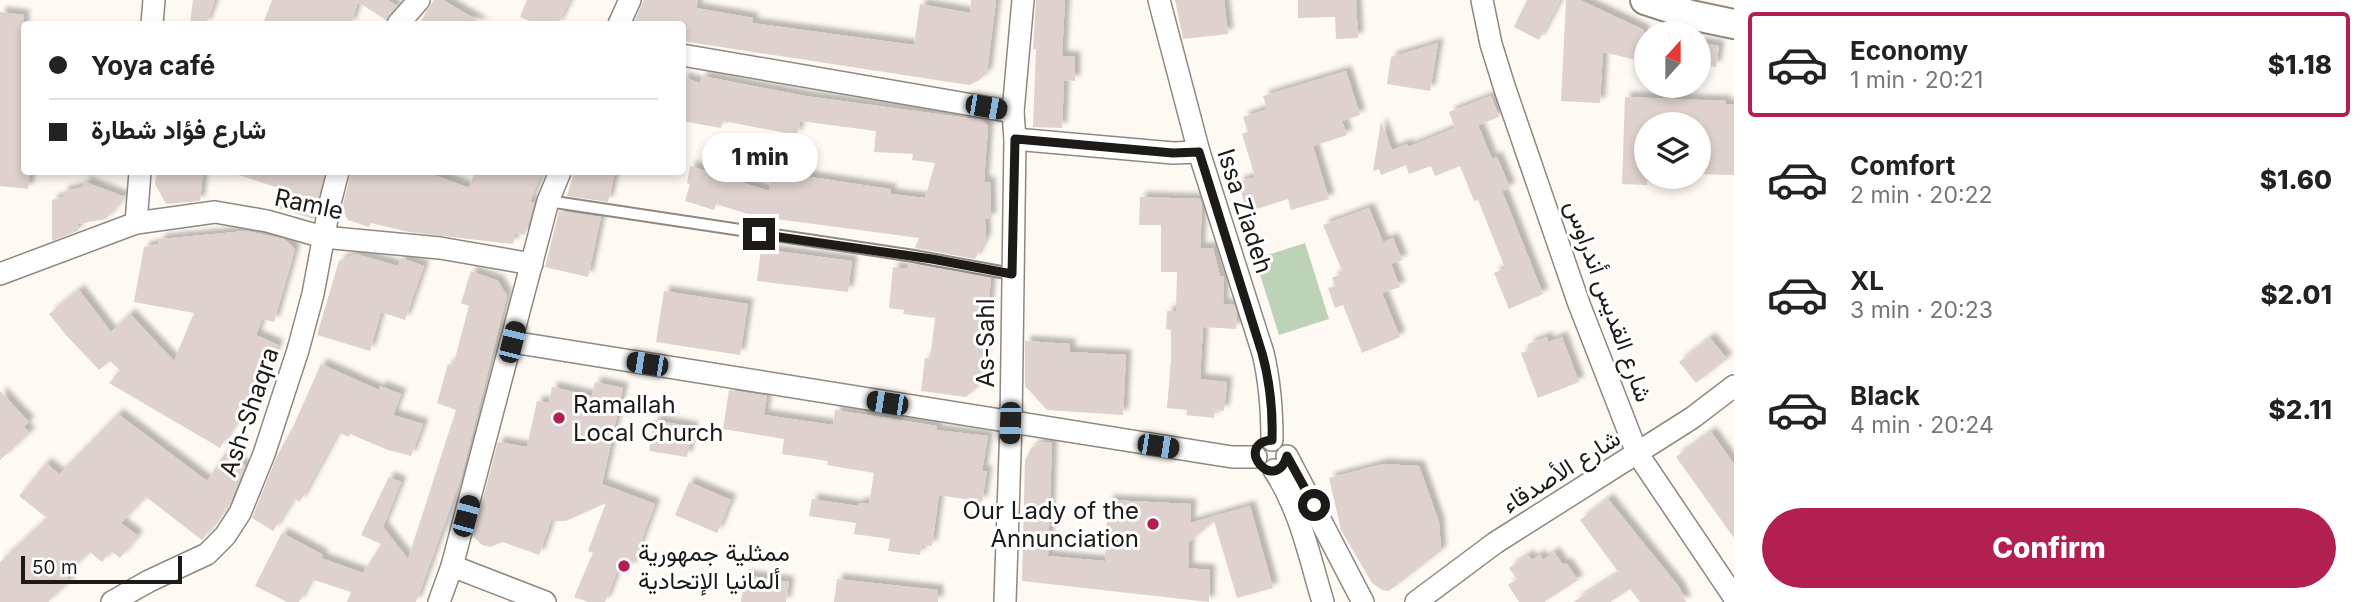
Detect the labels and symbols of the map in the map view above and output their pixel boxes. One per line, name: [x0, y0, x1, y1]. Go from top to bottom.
north arrow: [1634, 21, 1712, 98]
car: [964, 93, 1009, 121]
callout: 1 min: [701, 132, 817, 182]
street label: Issa Ziadeh: [1211, 145, 1279, 277]
street label: Ramle: [272, 183, 346, 225]
street label: شارع القديس أندراوس: [1557, 196, 1659, 406]
route end: [743, 218, 775, 250]
street label: As-Sahl: [971, 298, 1000, 388]
car: [497, 319, 528, 365]
street label: Ash-Shaqra: [213, 344, 285, 480]
car: [625, 350, 670, 378]
car: [865, 389, 910, 417]
place label: Ramallah Local Church: [573, 390, 723, 447]
car: [999, 402, 1022, 444]
marker: Ramallah Local Church: [551, 410, 567, 426]
street label: شارع الأصدقاء: [1496, 423, 1627, 521]
car: [1136, 432, 1181, 460]
route start: [1298, 489, 1330, 521]
car: [451, 493, 482, 539]
place label: Our Lady of the Annunciation: [963, 496, 1139, 553]
marker: Our Lady of the Annunciation: [1145, 516, 1161, 532]
place label: ممثلية جمهورية ألمانيا الإتحادية: [638, 538, 790, 596]
scale bar: [21, 553, 182, 585]
marker: ممثلية جمهورية ألمانيا الإتحادية: [616, 558, 632, 574]

